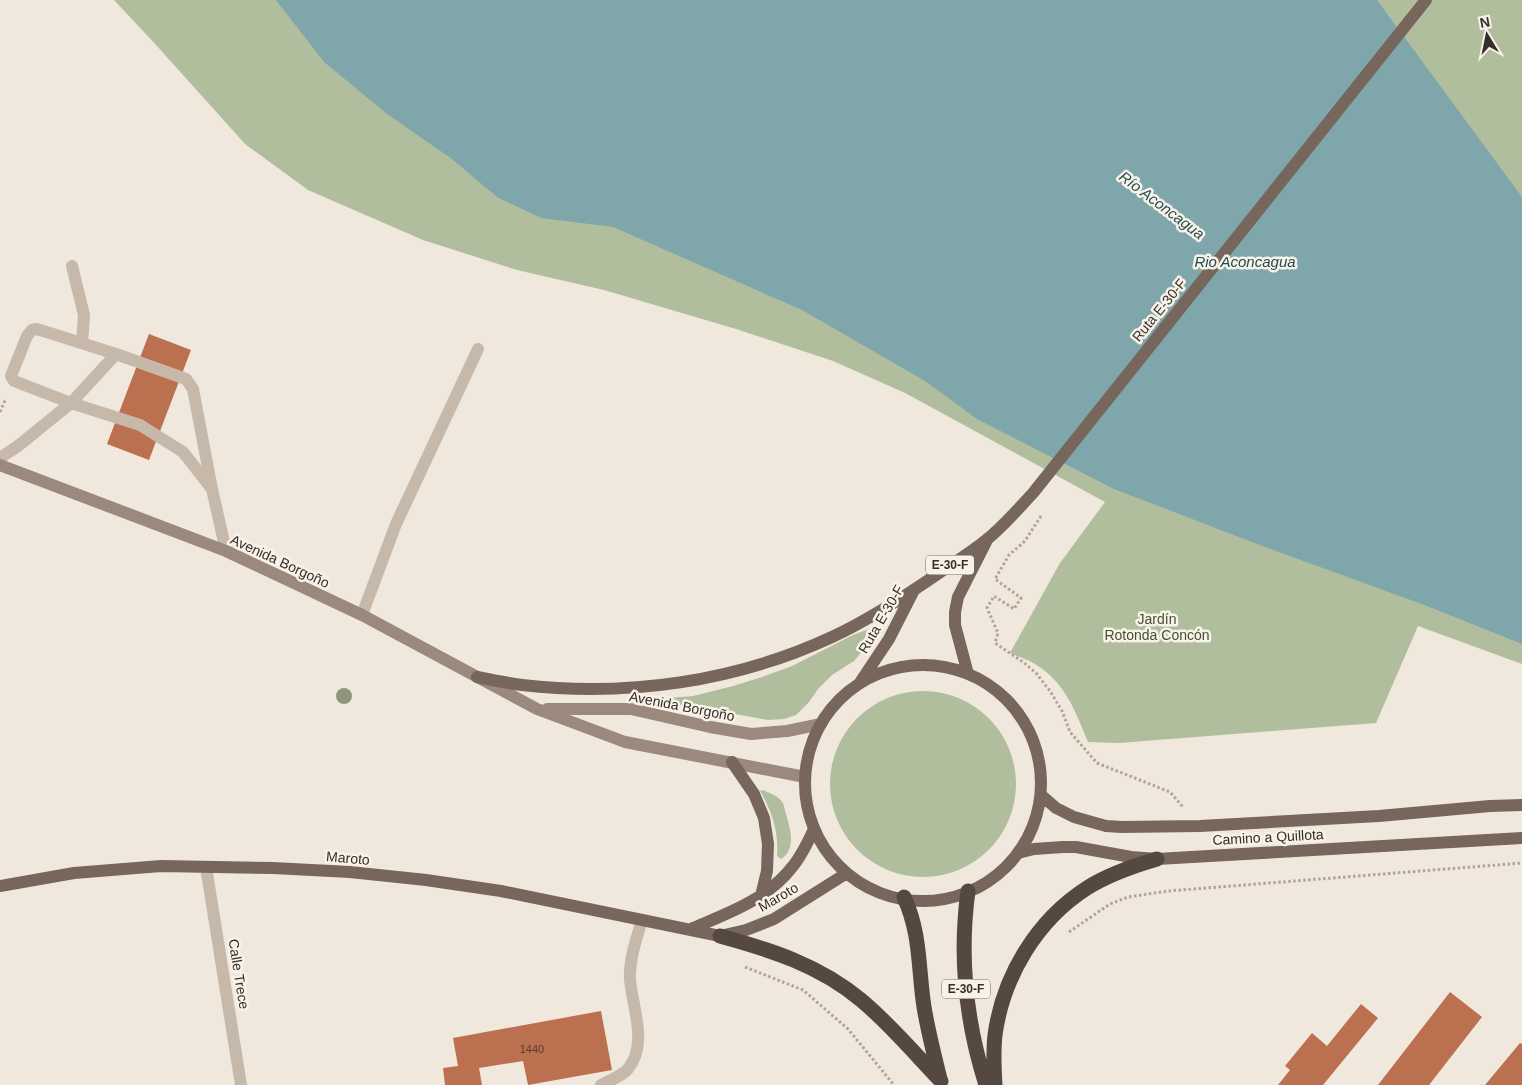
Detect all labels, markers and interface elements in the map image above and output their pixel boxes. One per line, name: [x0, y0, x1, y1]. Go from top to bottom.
north arrow: [1462, 10, 1512, 60]
text: N: [1478, 13, 1491, 31]
water label: Río Aconcagua: [1116, 168, 1208, 242]
water label: Rio Aconcagua: [1194, 253, 1296, 270]
street label: Ruta E-30-F: [1129, 275, 1189, 345]
street label: Avenida Borgoño: [228, 531, 332, 591]
road number: E-30-F: [926, 556, 974, 574]
street label: Ruta E-30-F: [855, 582, 907, 656]
park label: Jardín Rotonda Concón: [1104, 611, 1210, 643]
street label: Avenida Borgoño: [628, 688, 736, 724]
street label: Camino a Quillota: [1212, 826, 1324, 848]
street label: Maroto: [326, 848, 371, 868]
street label: Maroto: [755, 879, 801, 915]
street label: Calle Trece: [226, 938, 252, 1010]
road number: E-30-F: [942, 980, 990, 999]
house number: 1440: [520, 1043, 544, 1055]

